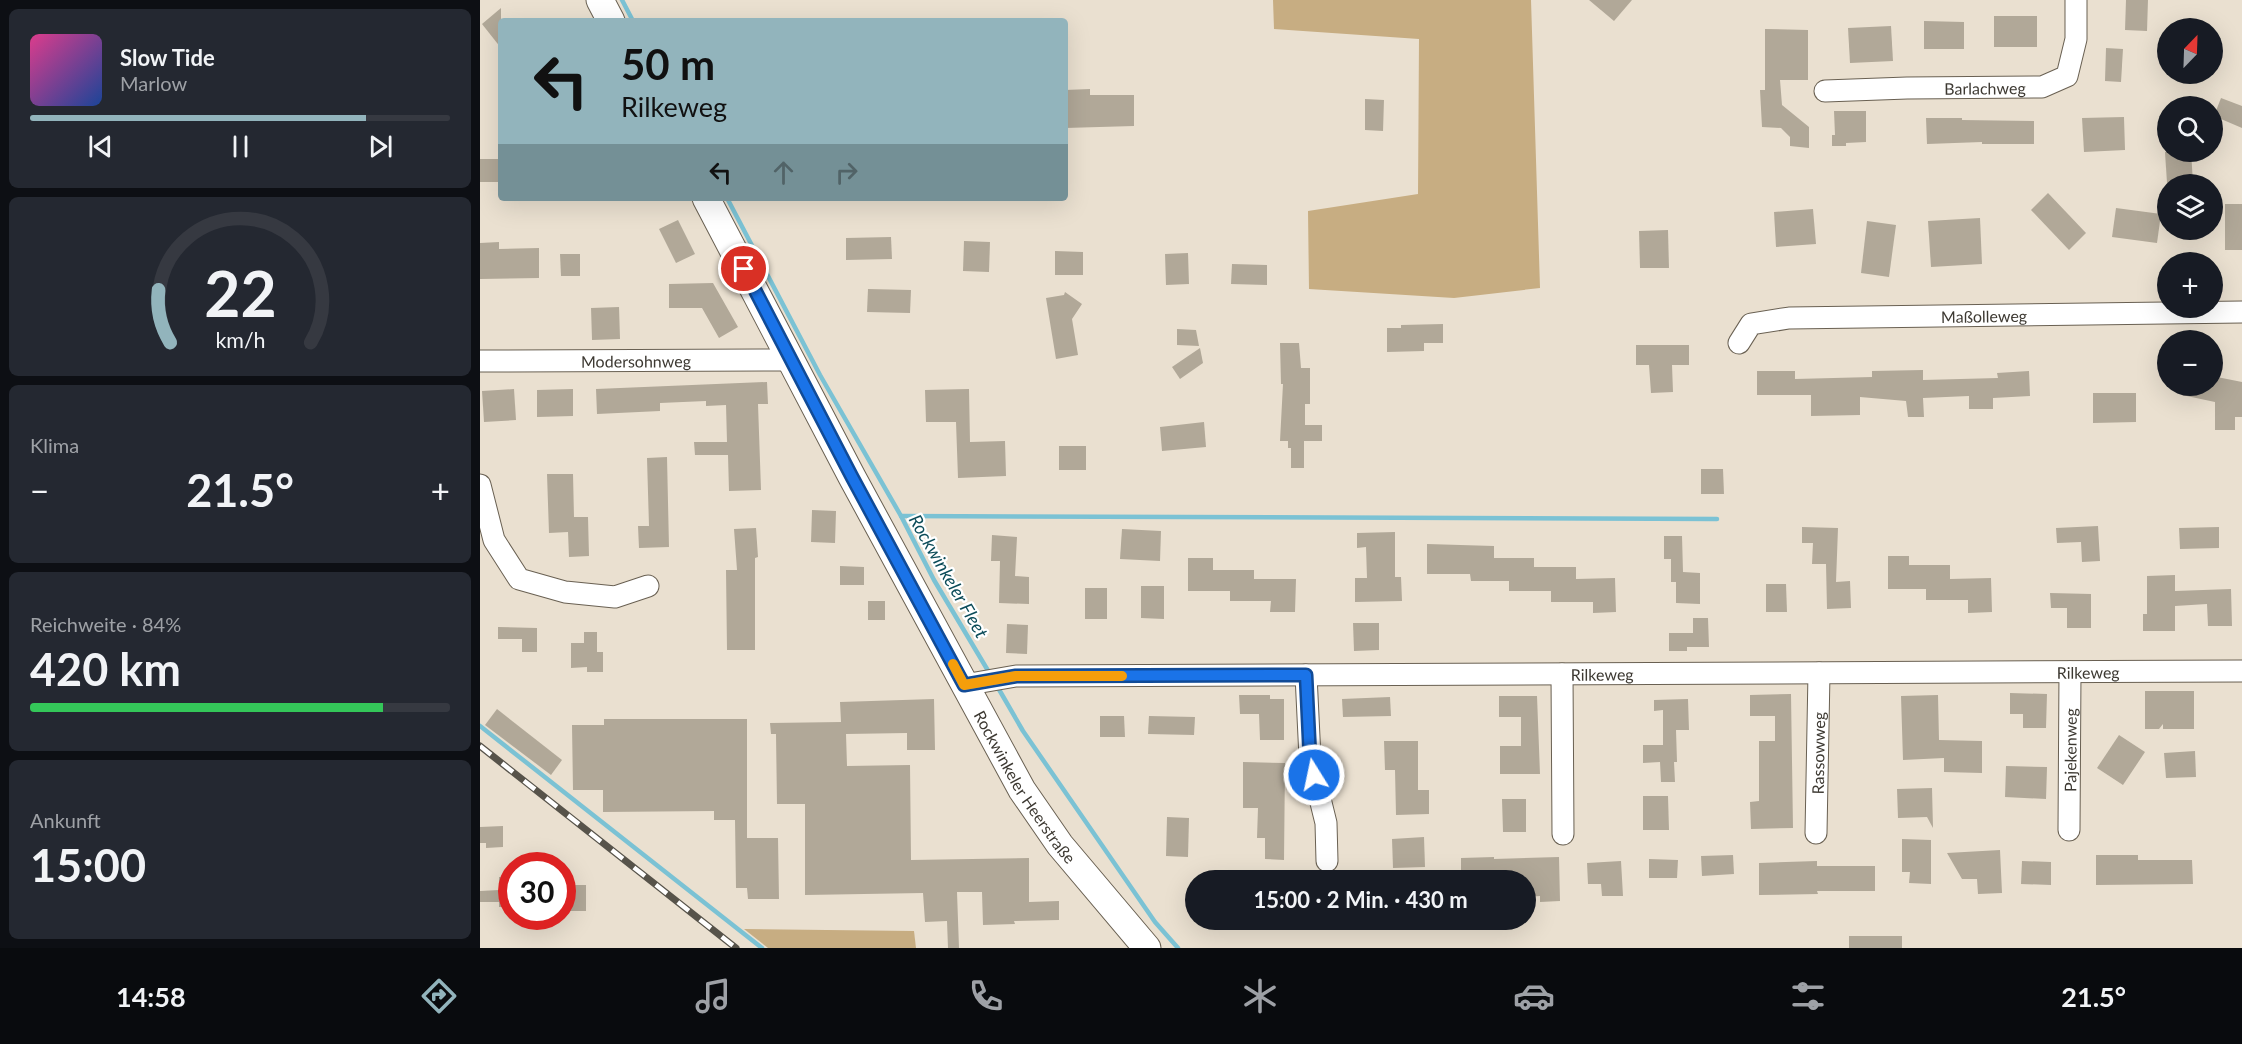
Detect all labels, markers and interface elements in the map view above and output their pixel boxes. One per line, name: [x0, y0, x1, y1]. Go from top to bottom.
north arrow: [2157, 18, 2223, 84]
map controls: [2157, 18, 2223, 396]
text: 50 m: [621, 39, 715, 89]
icon: left: [522, 42, 600, 120]
text: Slow Tide: [120, 44, 215, 71]
text: Marlow: [120, 71, 187, 95]
street label: Barlachweg: [1944, 78, 2026, 97]
text: Rilkeweg: [621, 90, 727, 123]
button: search: [2157, 96, 2223, 162]
icon: previous: [84, 130, 117, 163]
icon: pause: [224, 130, 257, 163]
icon: next: [364, 130, 397, 163]
icon: left: [704, 156, 737, 189]
icon: ahead: [767, 156, 800, 189]
icon: right: [830, 156, 863, 189]
button: layers: [2157, 174, 2223, 240]
pin: [718, 243, 769, 294]
icon: arrive: [727, 252, 760, 285]
button: +: [2157, 252, 2223, 318]
text: 22: [204, 255, 276, 330]
street label: Maßolleweg: [1941, 305, 2027, 325]
text: km/h: [215, 328, 265, 354]
button: −: [2157, 330, 2223, 396]
street label: Modersohnweg: [581, 351, 691, 370]
text: Klima: [30, 433, 79, 457]
text: 21.5°: [186, 463, 294, 517]
text: −: [30, 470, 49, 510]
text: +: [431, 470, 450, 510]
water label: Rockwinkeler Fleet: [905, 510, 994, 642]
text: Reichweite · 84%: [30, 612, 181, 636]
text: 420 km: [30, 642, 181, 696]
street label: Rilkeweg: [2057, 662, 2120, 681]
street label: Rilkeweg: [1571, 664, 1634, 683]
street label: Rockwinkeler Heerstraße: [971, 707, 1080, 867]
street label: Pajekenweg: [2060, 708, 2079, 792]
street label: Rassowweg: [1807, 712, 1828, 794]
position arrow: [1282, 743, 1346, 807]
text: Ankunft: [30, 808, 101, 832]
text: 15:00: [30, 838, 146, 892]
speed limit sign: 30: [498, 852, 576, 930]
text: 15:00 · 2 Min. · 430 m: [1253, 886, 1468, 913]
icon: directions: [418, 975, 460, 1017]
icon: music: [692, 975, 734, 1017]
icon: phone: [965, 975, 1007, 1017]
icon: climate: [1239, 975, 1281, 1017]
icon: car: [1513, 975, 1555, 1017]
icon: filters: [1787, 975, 1829, 1017]
text: 14:58: [116, 980, 186, 1013]
text: 21.5°: [2061, 980, 2126, 1013]

